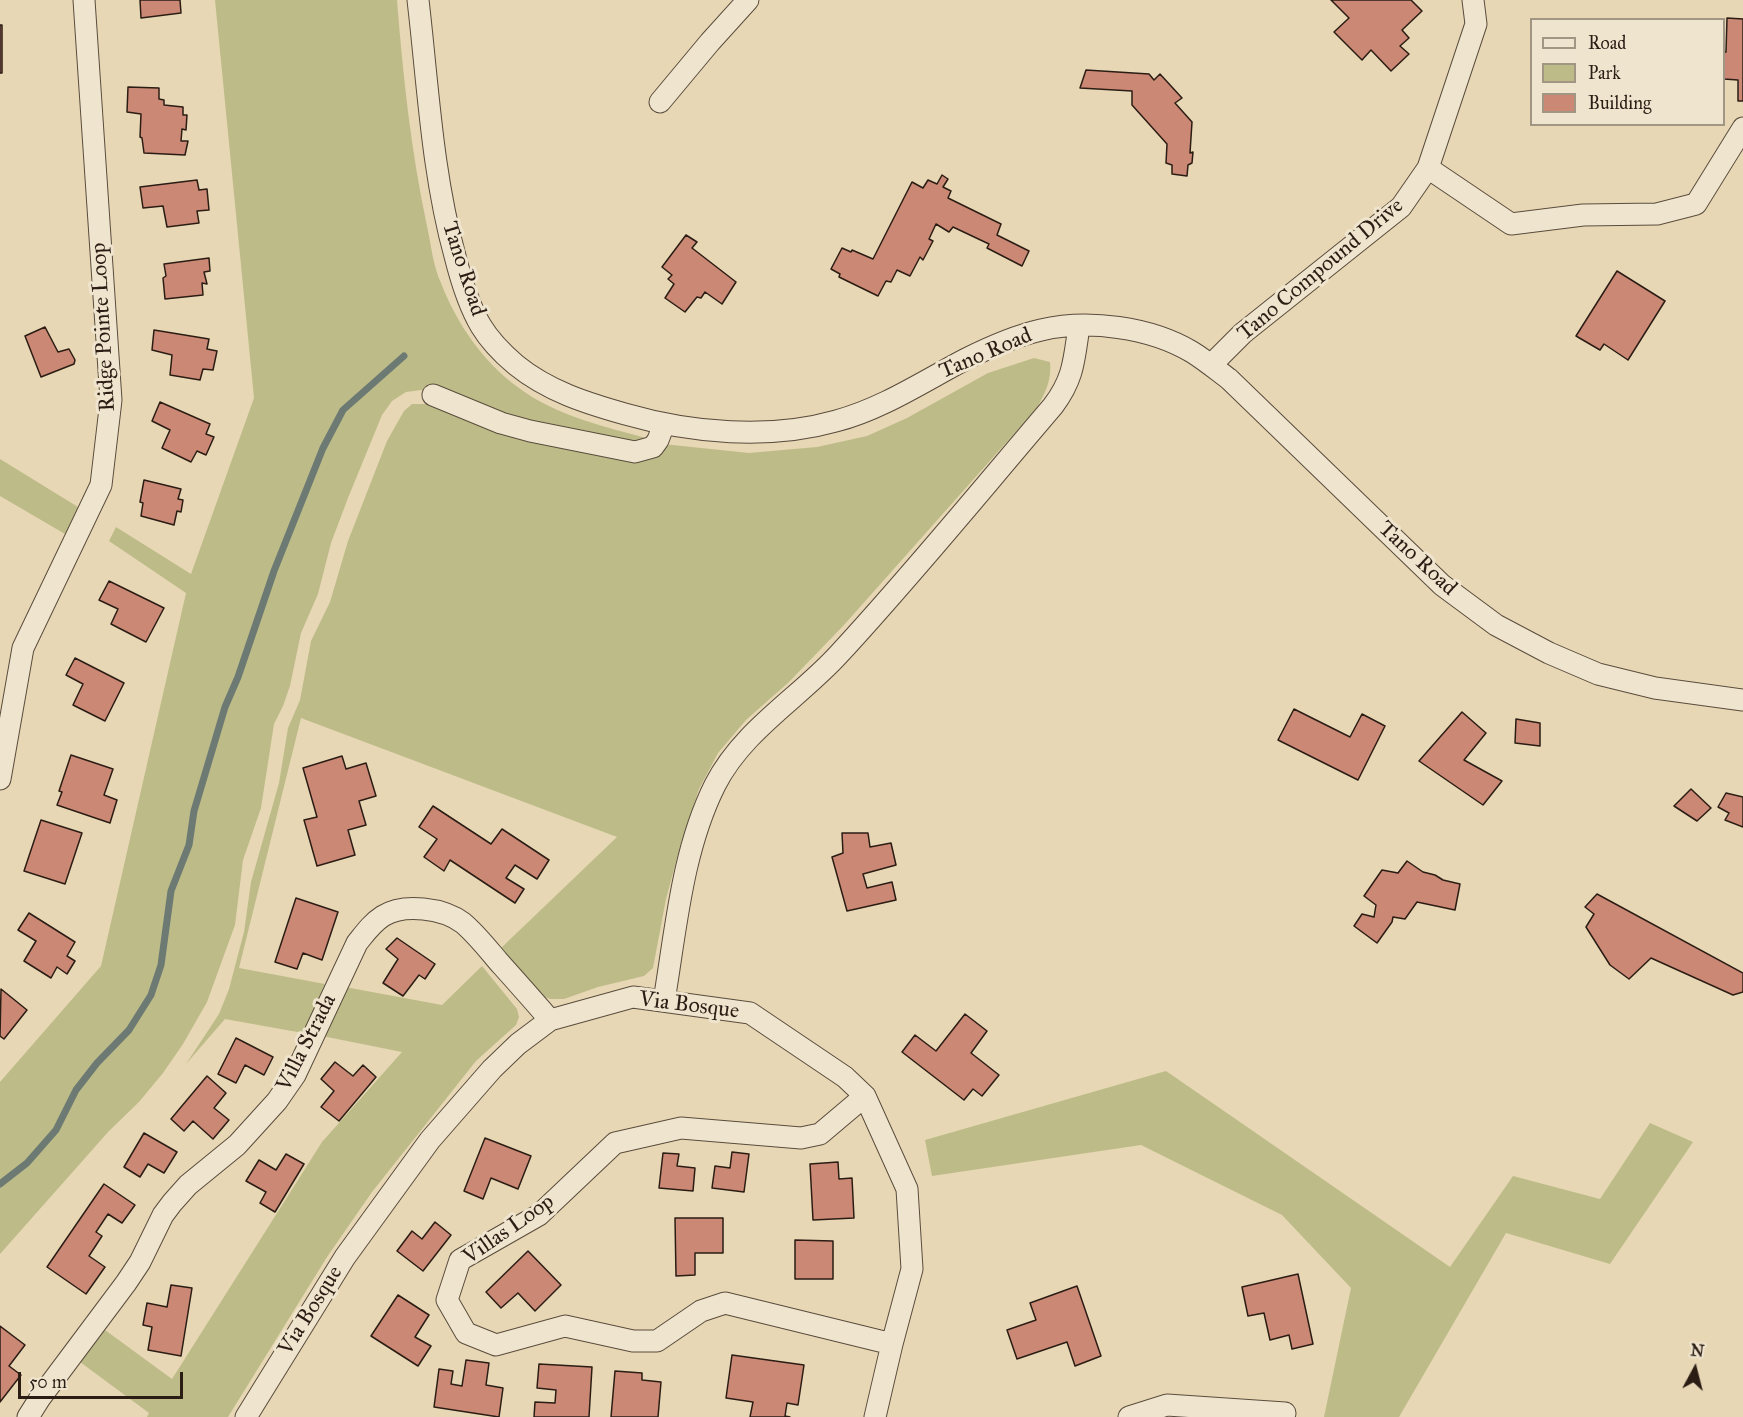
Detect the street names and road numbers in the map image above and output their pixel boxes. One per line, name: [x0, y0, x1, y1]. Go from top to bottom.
street label: Tano Compound Drive: [1233, 193, 1409, 347]
street label: Tano Road: [435, 218, 491, 320]
street label: Ridge Pointe Loop: [86, 242, 122, 412]
street label: Tano Road: [936, 323, 1036, 385]
street label: Tano Road: [1372, 516, 1462, 602]
street label: Via Bosque: [637, 987, 741, 1025]
street label: Villa Strada: [271, 990, 343, 1096]
street label: Villas Loop: [458, 1189, 560, 1271]
street label: Via Bosque: [273, 1261, 349, 1361]

